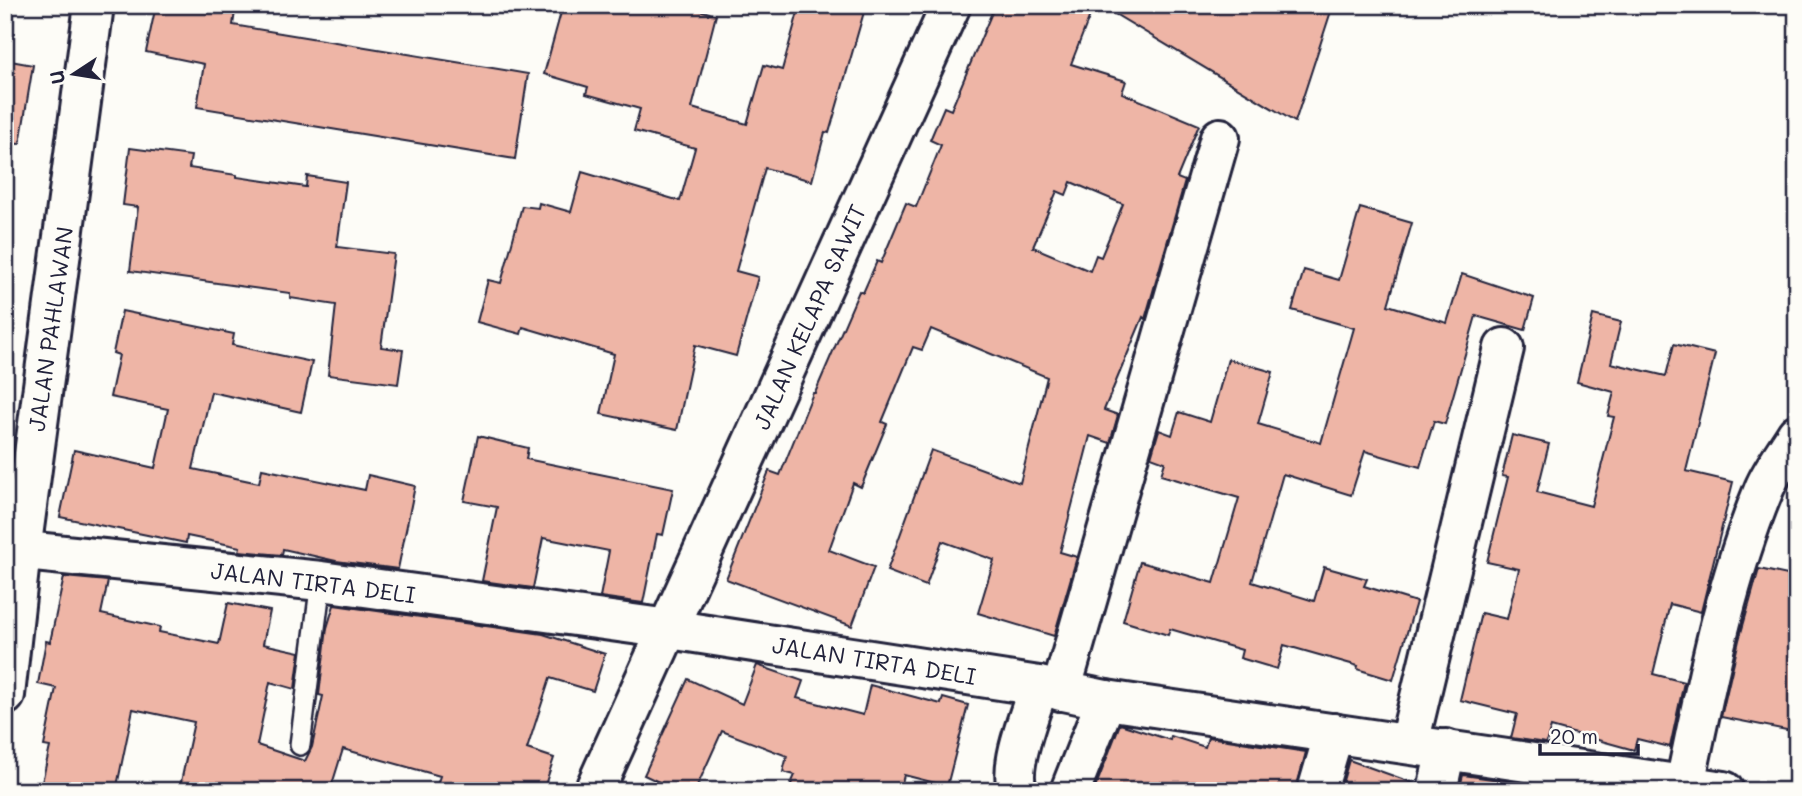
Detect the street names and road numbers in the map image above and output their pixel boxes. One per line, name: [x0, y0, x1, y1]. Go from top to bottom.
street label: JALAN KELAPA SAWIT: [746, 199, 872, 434]
street label: JALAN PAHLAWAN: [21, 225, 79, 433]
street label: JALAN TIRTA DELI: [209, 555, 417, 609]
street label: JALAN TIRTA DELI: [770, 629, 978, 691]

